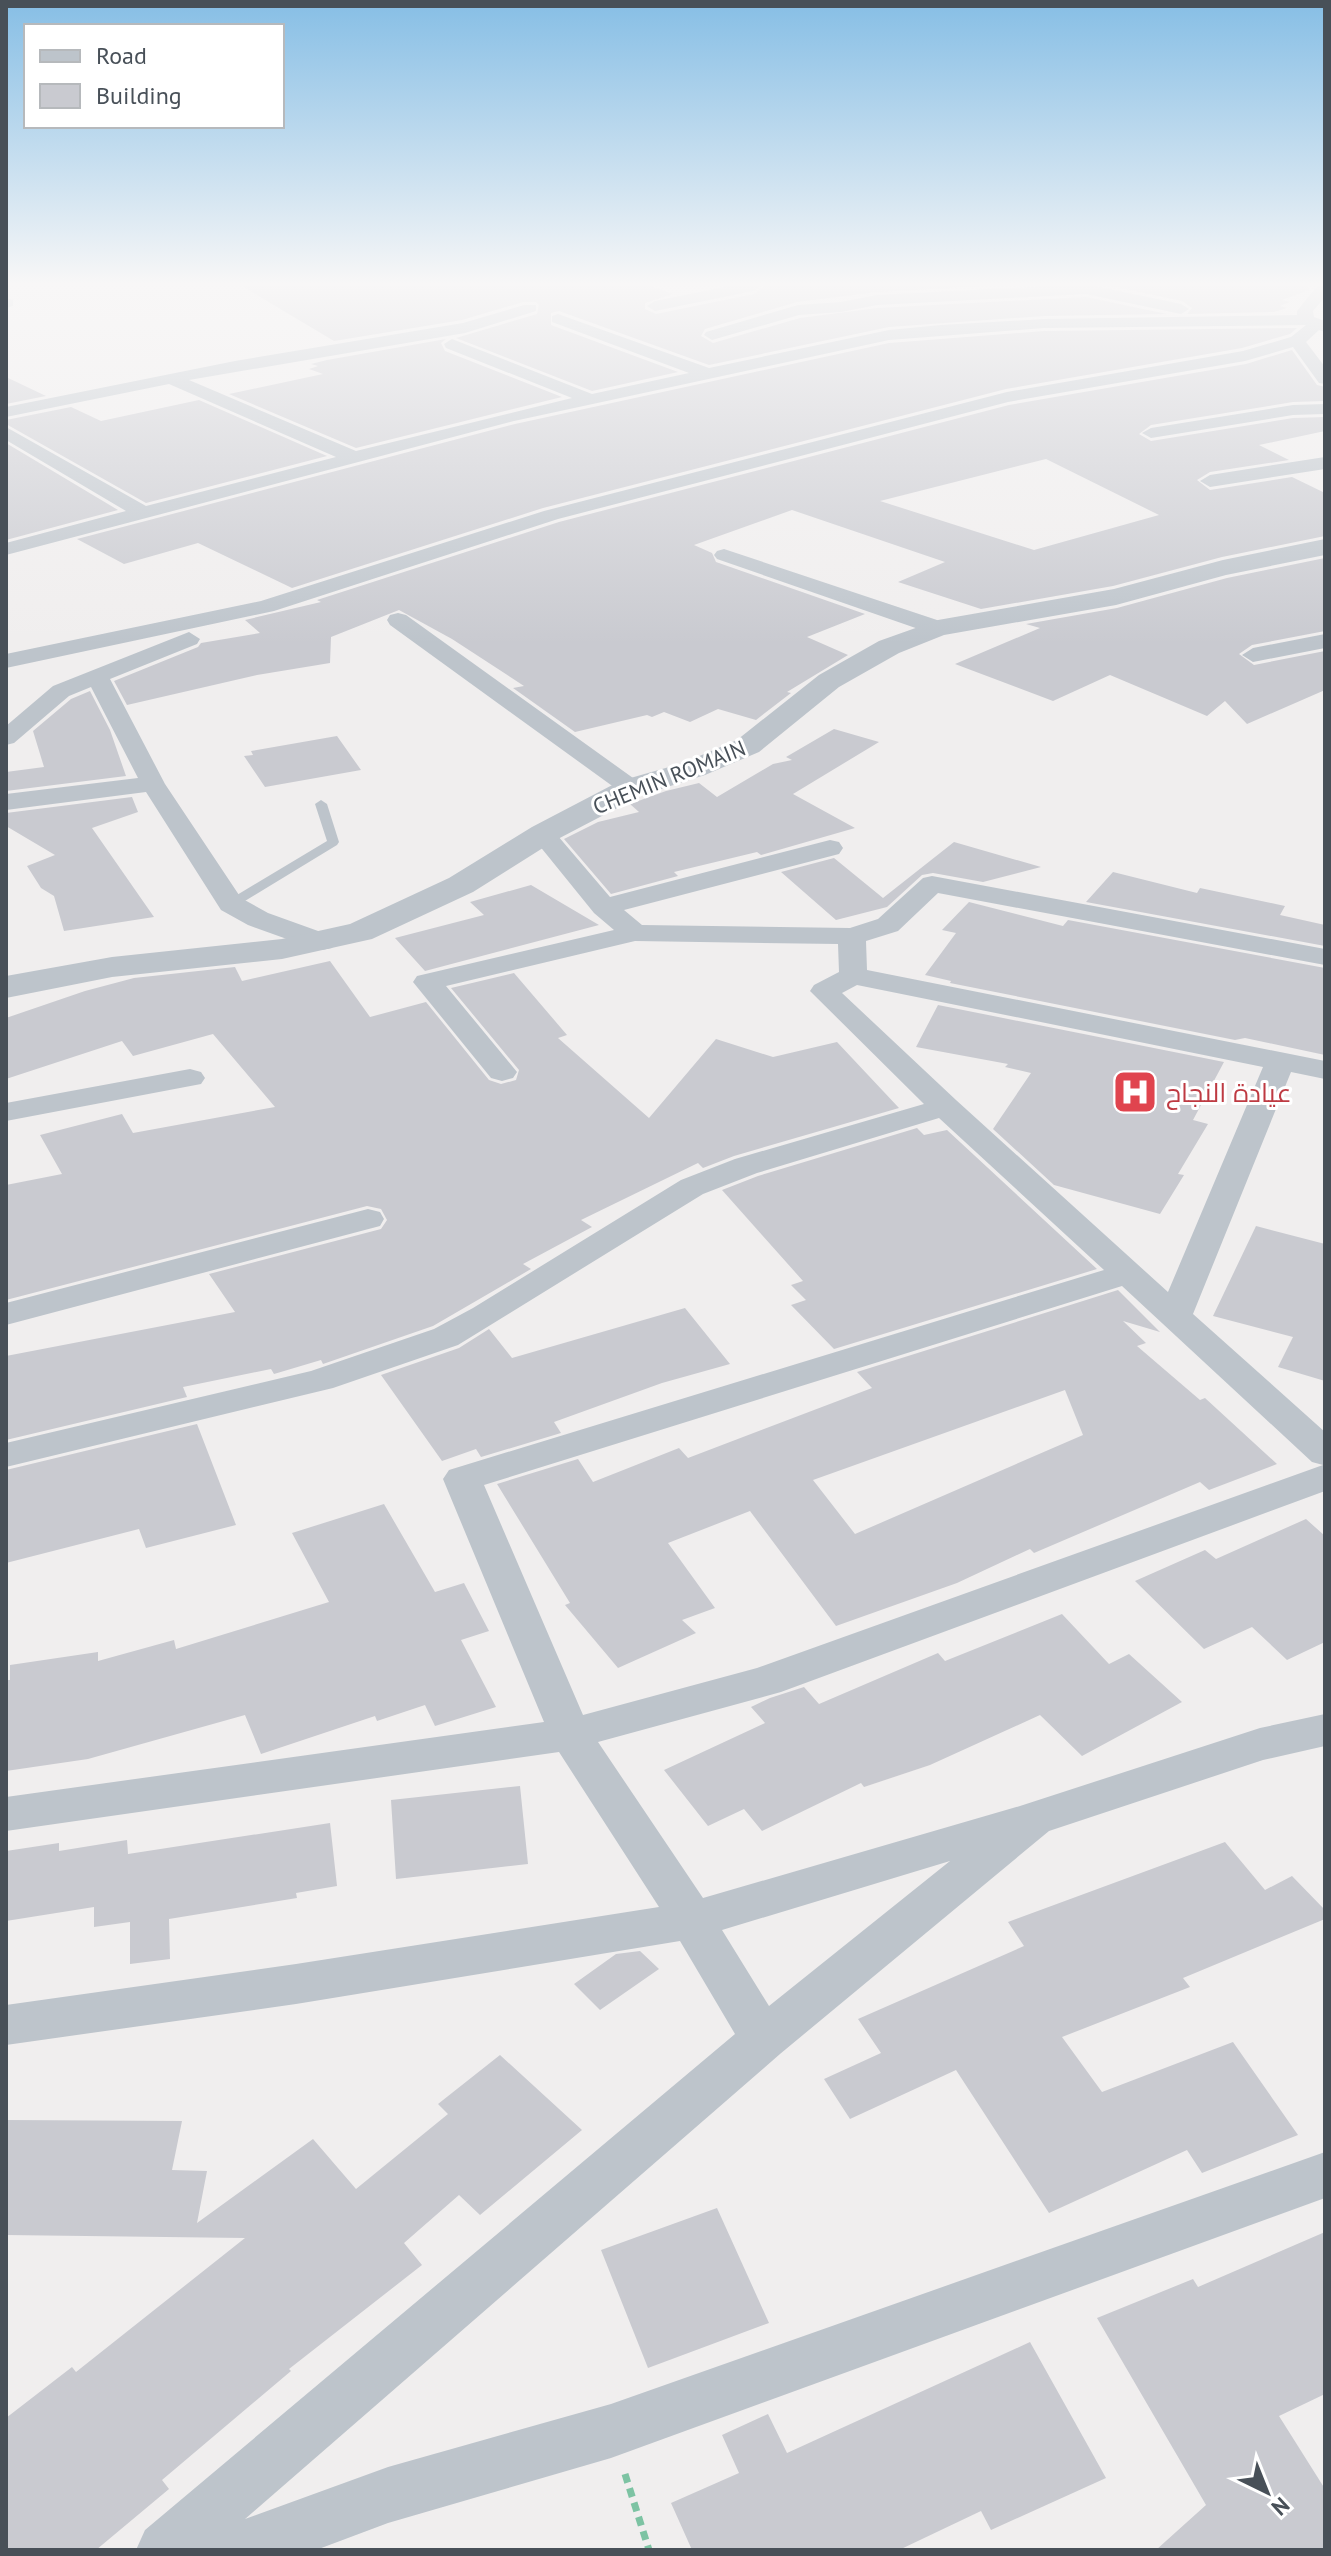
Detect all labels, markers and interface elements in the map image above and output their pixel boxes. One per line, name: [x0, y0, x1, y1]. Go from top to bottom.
legend: [24, 24, 284, 128]
text: Road: [96, 40, 147, 71]
text: Building: [96, 80, 182, 111]
street label: CHEMIN ROMAIN: [589, 734, 749, 820]
hospital icon: عيادة النجاح: [1111, 1068, 1159, 1116]
place label: عيادة النجاح: [1166, 1076, 1292, 1110]
north arrow: [1227, 2452, 1307, 2532]
text: N: [1266, 2491, 1295, 2522]

